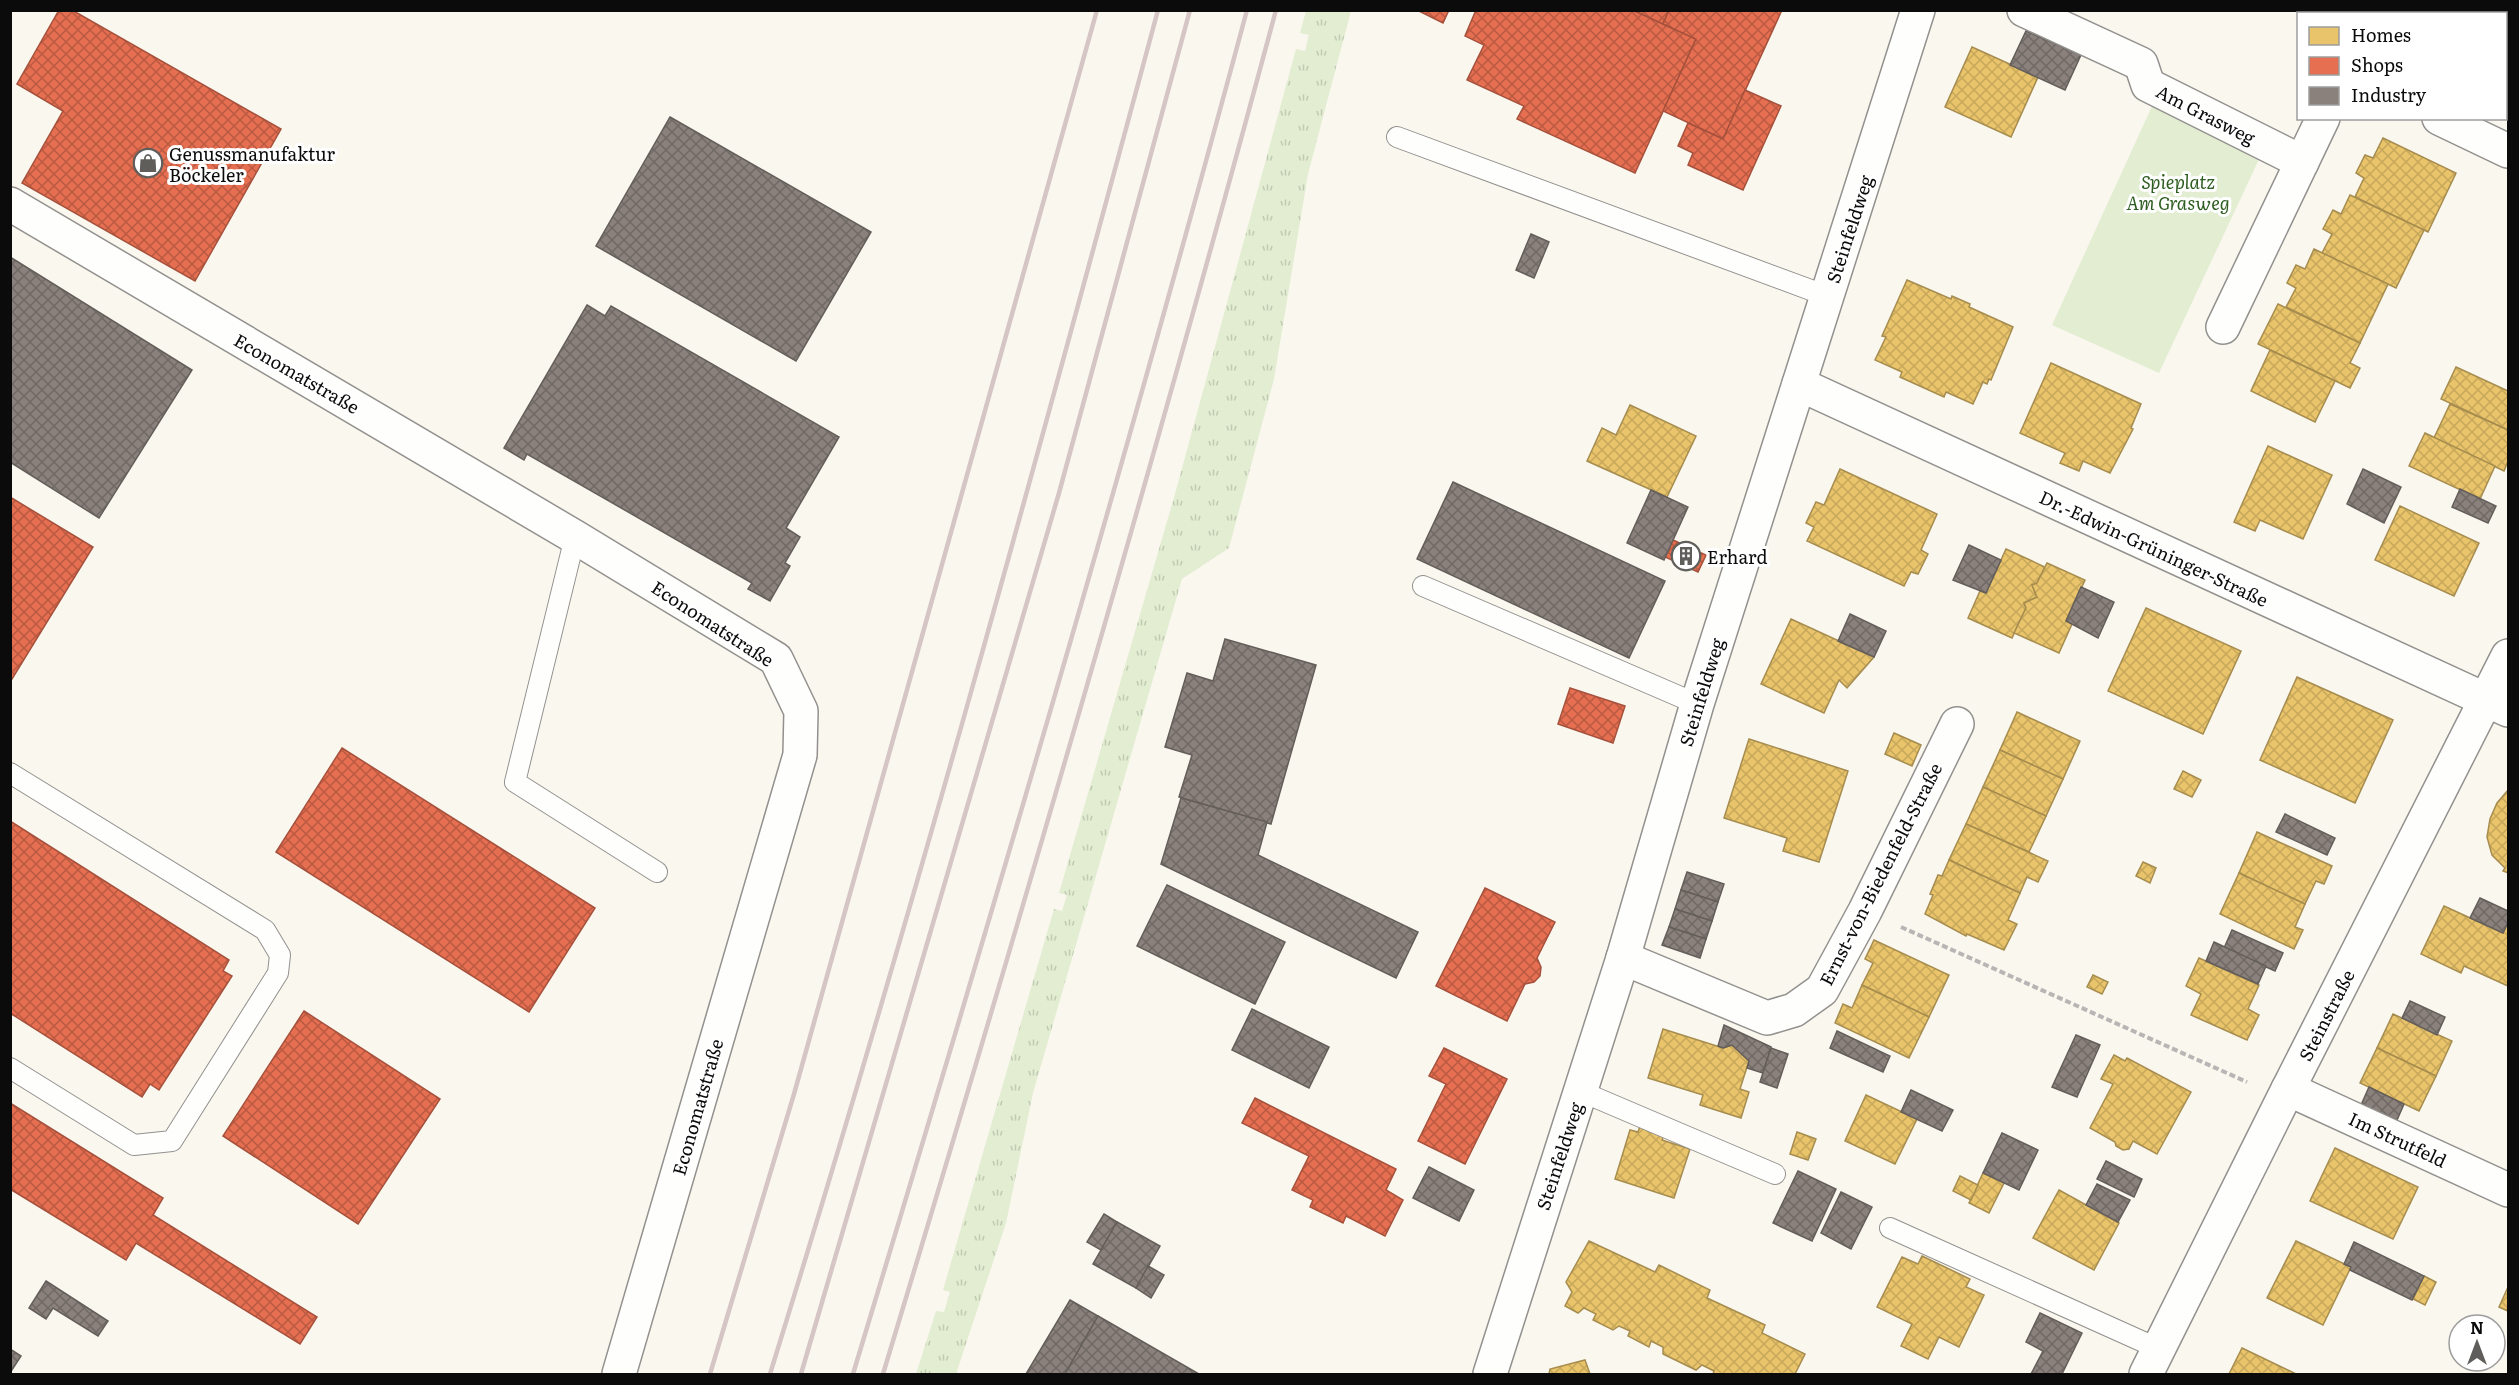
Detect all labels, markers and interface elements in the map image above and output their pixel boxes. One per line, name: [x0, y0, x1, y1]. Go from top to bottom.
legend: [2297, 12, 2507, 120]
text: Homes: [2351, 21, 2411, 48]
text: Shops: [2351, 51, 2403, 78]
street label: Am Grasweg: [2152, 77, 2261, 151]
text: Industry: [2351, 81, 2427, 108]
place label: Genussmanufaktur Böckeler: [169, 140, 336, 188]
shop icon: Genussmanufaktur Böckeler: [132, 147, 164, 179]
park label: Spieplatz Am Grasweg: [2126, 168, 2230, 216]
street label: Steinfeldweg: [1819, 171, 1879, 286]
street label: Economatstraße: [229, 326, 365, 420]
street label: Dr.-Edwin-Grüninger-Straße: [2035, 483, 2273, 613]
building icon: Erhard: [1670, 540, 1702, 572]
place label: Erhard: [1707, 543, 1767, 570]
street label: Economatstraße: [647, 573, 779, 673]
street label: Steinfeldweg: [1672, 634, 1731, 750]
street label: Ernst-von-Biedenfeld-Straße: [1812, 758, 1948, 990]
street label: Steinstraße: [2291, 965, 2361, 1065]
street label: Economatstraße: [665, 1036, 729, 1178]
street label: Steinfeldweg: [1529, 1098, 1589, 1213]
street label: Im Strutfeld: [2345, 1105, 2451, 1173]
north arrow: [2447, 1313, 2507, 1373]
text: N: [2470, 1315, 2484, 1339]

